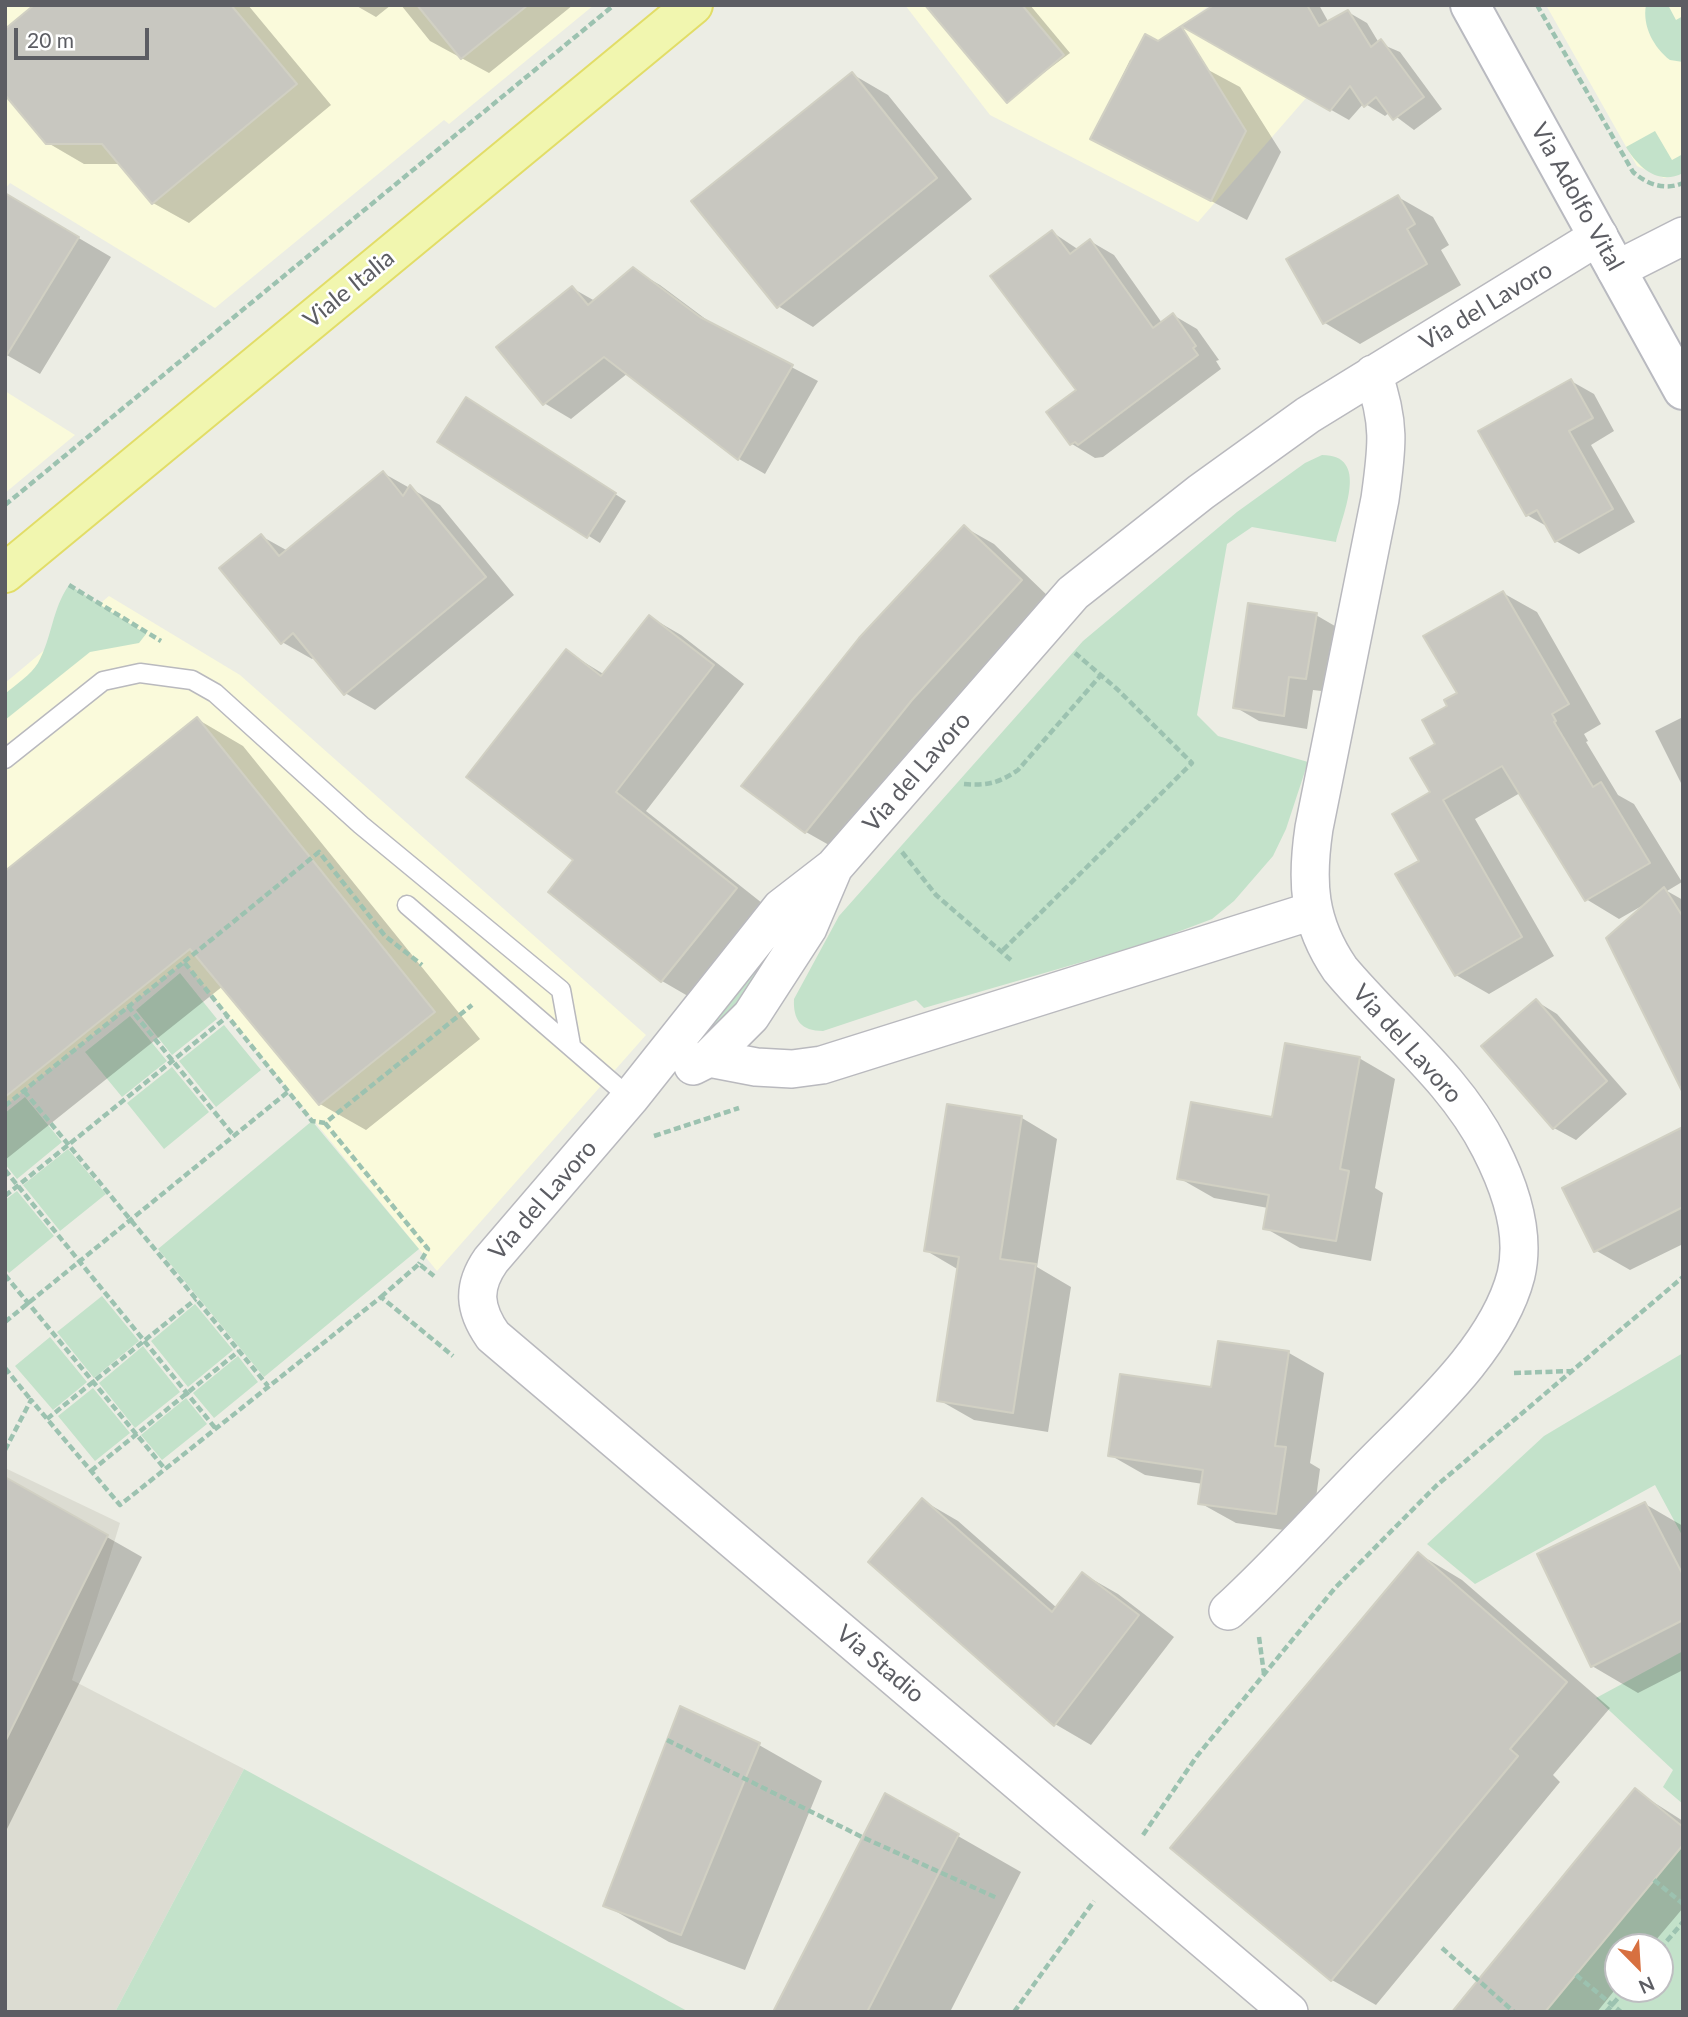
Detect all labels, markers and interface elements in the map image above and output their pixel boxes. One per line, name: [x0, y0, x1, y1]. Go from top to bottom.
scale bar: [18, 14, 152, 58]
text: 20 m: [27, 27, 74, 52]
street label: Via Adolfo Vital: [1524, 118, 1630, 276]
street label: Viale Italia: [298, 244, 400, 334]
street label: Via del Lavoro: [1415, 255, 1557, 357]
street label: Via del Lavoro: [857, 706, 977, 838]
street label: Via del Lavoro: [1346, 979, 1468, 1109]
street label: Via del Lavoro: [483, 1134, 603, 1266]
street label: Via Stadio: [830, 1619, 930, 1709]
north arrow: [1604, 1933, 1674, 2003]
text: N: [1636, 1972, 1658, 1999]

